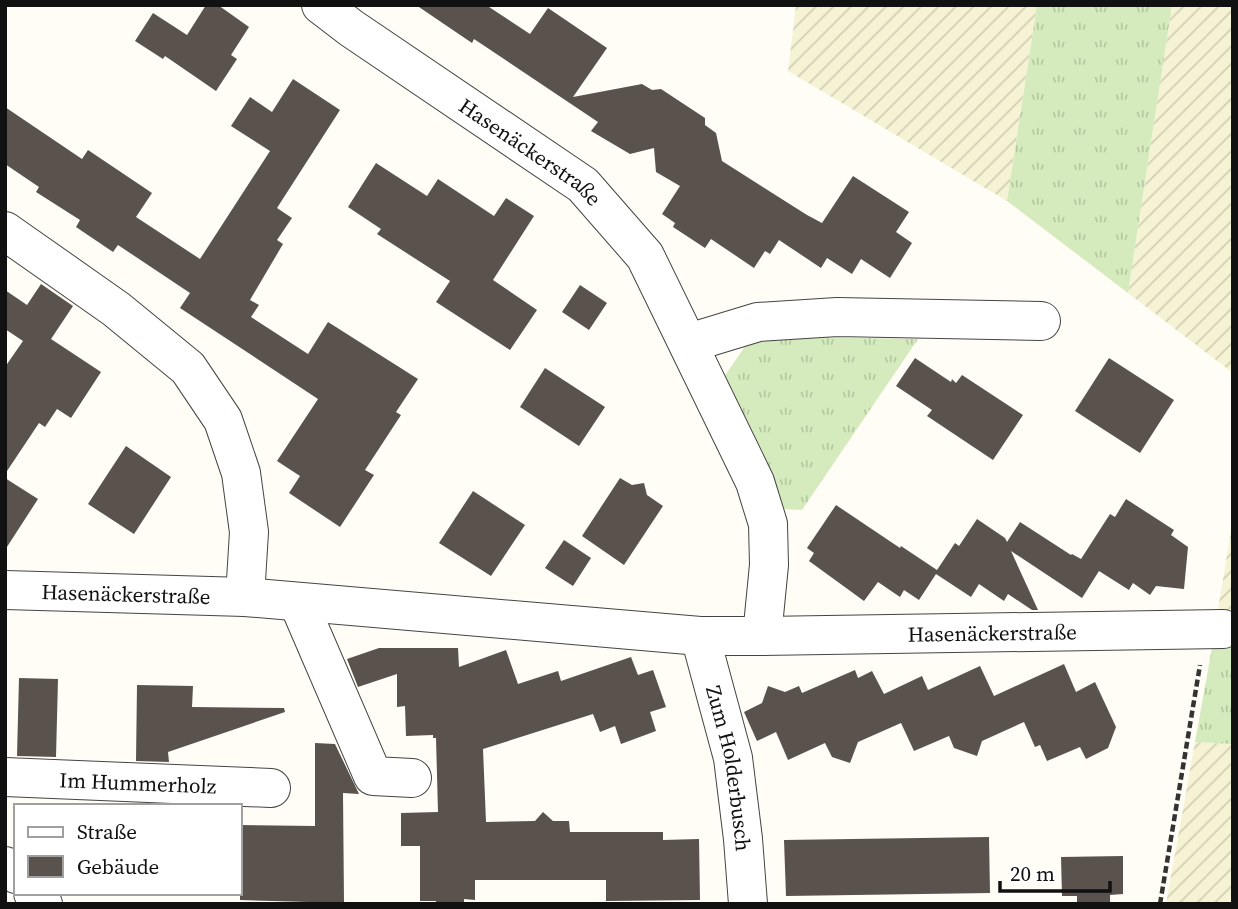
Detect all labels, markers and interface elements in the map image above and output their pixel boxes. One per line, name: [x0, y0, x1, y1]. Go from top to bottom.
street label: Hasenäckerstraße: [454, 91, 609, 212]
street label: Hasenäckerstraße: [41, 577, 211, 610]
street label: Hasenäckerstraße: [907, 617, 1077, 648]
street label: Zum Holderbusch: [700, 682, 758, 852]
street label: Im Hummerholz: [59, 765, 217, 800]
legend: [14, 804, 242, 895]
text: Straße: [77, 817, 137, 846]
scale bar: [1000, 850, 1110, 894]
text: Gebäude: [77, 852, 159, 881]
text: 20 m: [1010, 859, 1055, 888]

